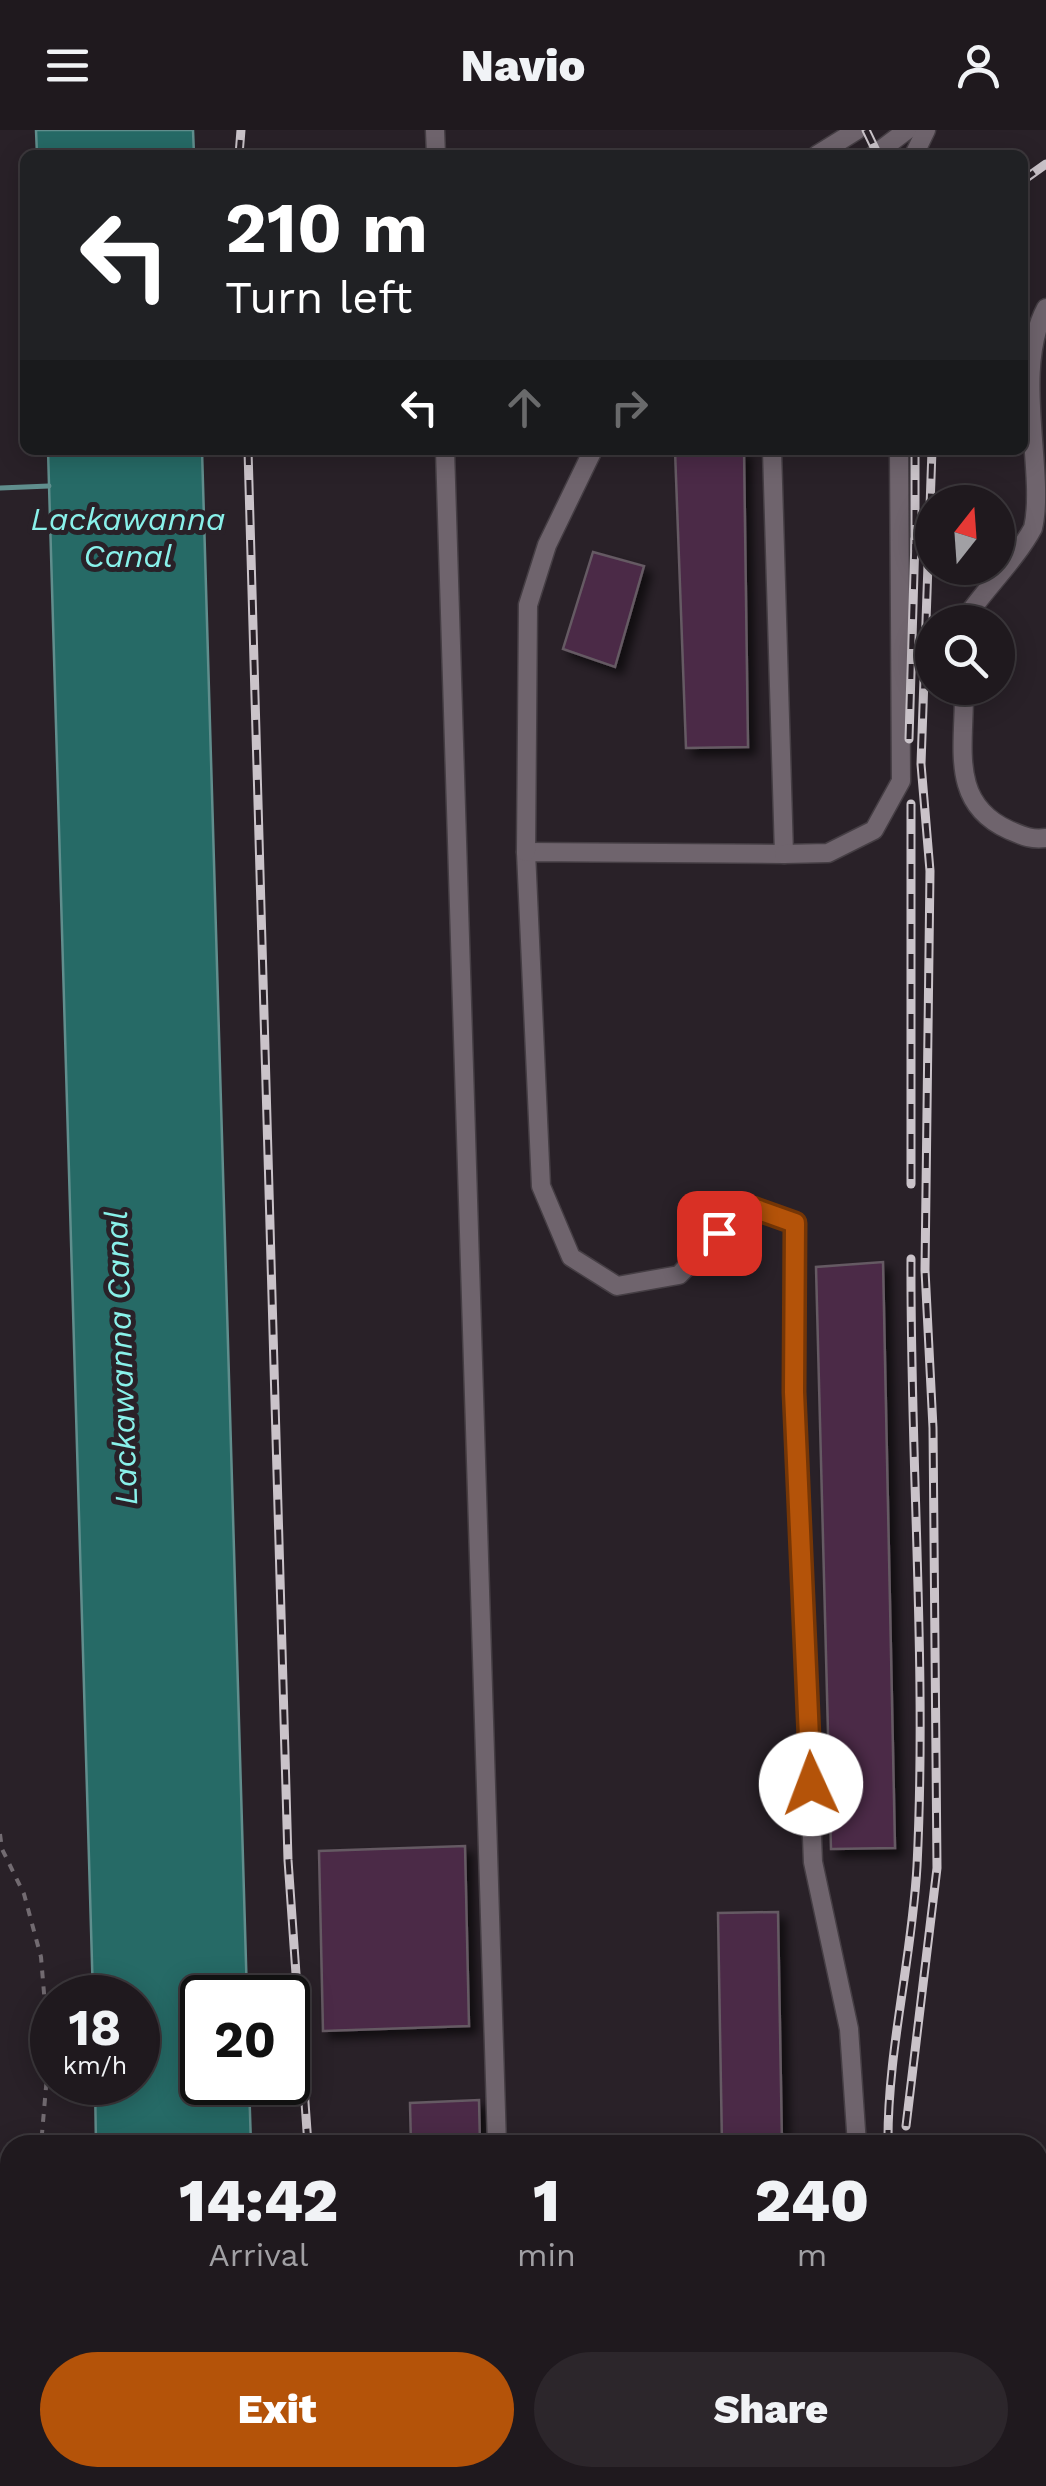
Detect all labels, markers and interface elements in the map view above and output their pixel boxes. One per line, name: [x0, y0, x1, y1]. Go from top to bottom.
icon: menu: [40, 38, 95, 93]
icon: person: [951, 38, 1006, 93]
text: Navio: [461, 39, 585, 92]
text: 210 m: [225, 187, 428, 269]
icon: left: [60, 190, 190, 320]
text: Turn left: [225, 271, 412, 324]
icon: left: [392, 380, 447, 435]
icon: ahead: [497, 380, 552, 435]
icon: right: [602, 380, 657, 435]
north arrow: [915, 485, 1015, 585]
map controls: [915, 485, 1015, 705]
water label: Lackawanna Canal: [31, 500, 225, 575]
button: search: [915, 605, 1015, 705]
pin: [677, 1191, 762, 1276]
icon: arrive: [692, 1206, 747, 1261]
water label: Lackawanna Canal: [97, 1210, 145, 1506]
position arrow: [759, 1732, 863, 1836]
speed limit sign: 20: [180, 1975, 310, 2105]
text: 18: [69, 1998, 121, 2057]
text: km/h: [63, 2051, 127, 2080]
text: 14:42: [179, 2165, 338, 2236]
text: 1: [533, 2165, 560, 2236]
text: 240: [755, 2165, 869, 2236]
text: Arrival: [209, 2236, 308, 2274]
text: min: [517, 2236, 576, 2274]
text: m: [797, 2236, 827, 2274]
button: Exit: [40, 2352, 514, 2467]
button: Share: [534, 2352, 1008, 2467]

